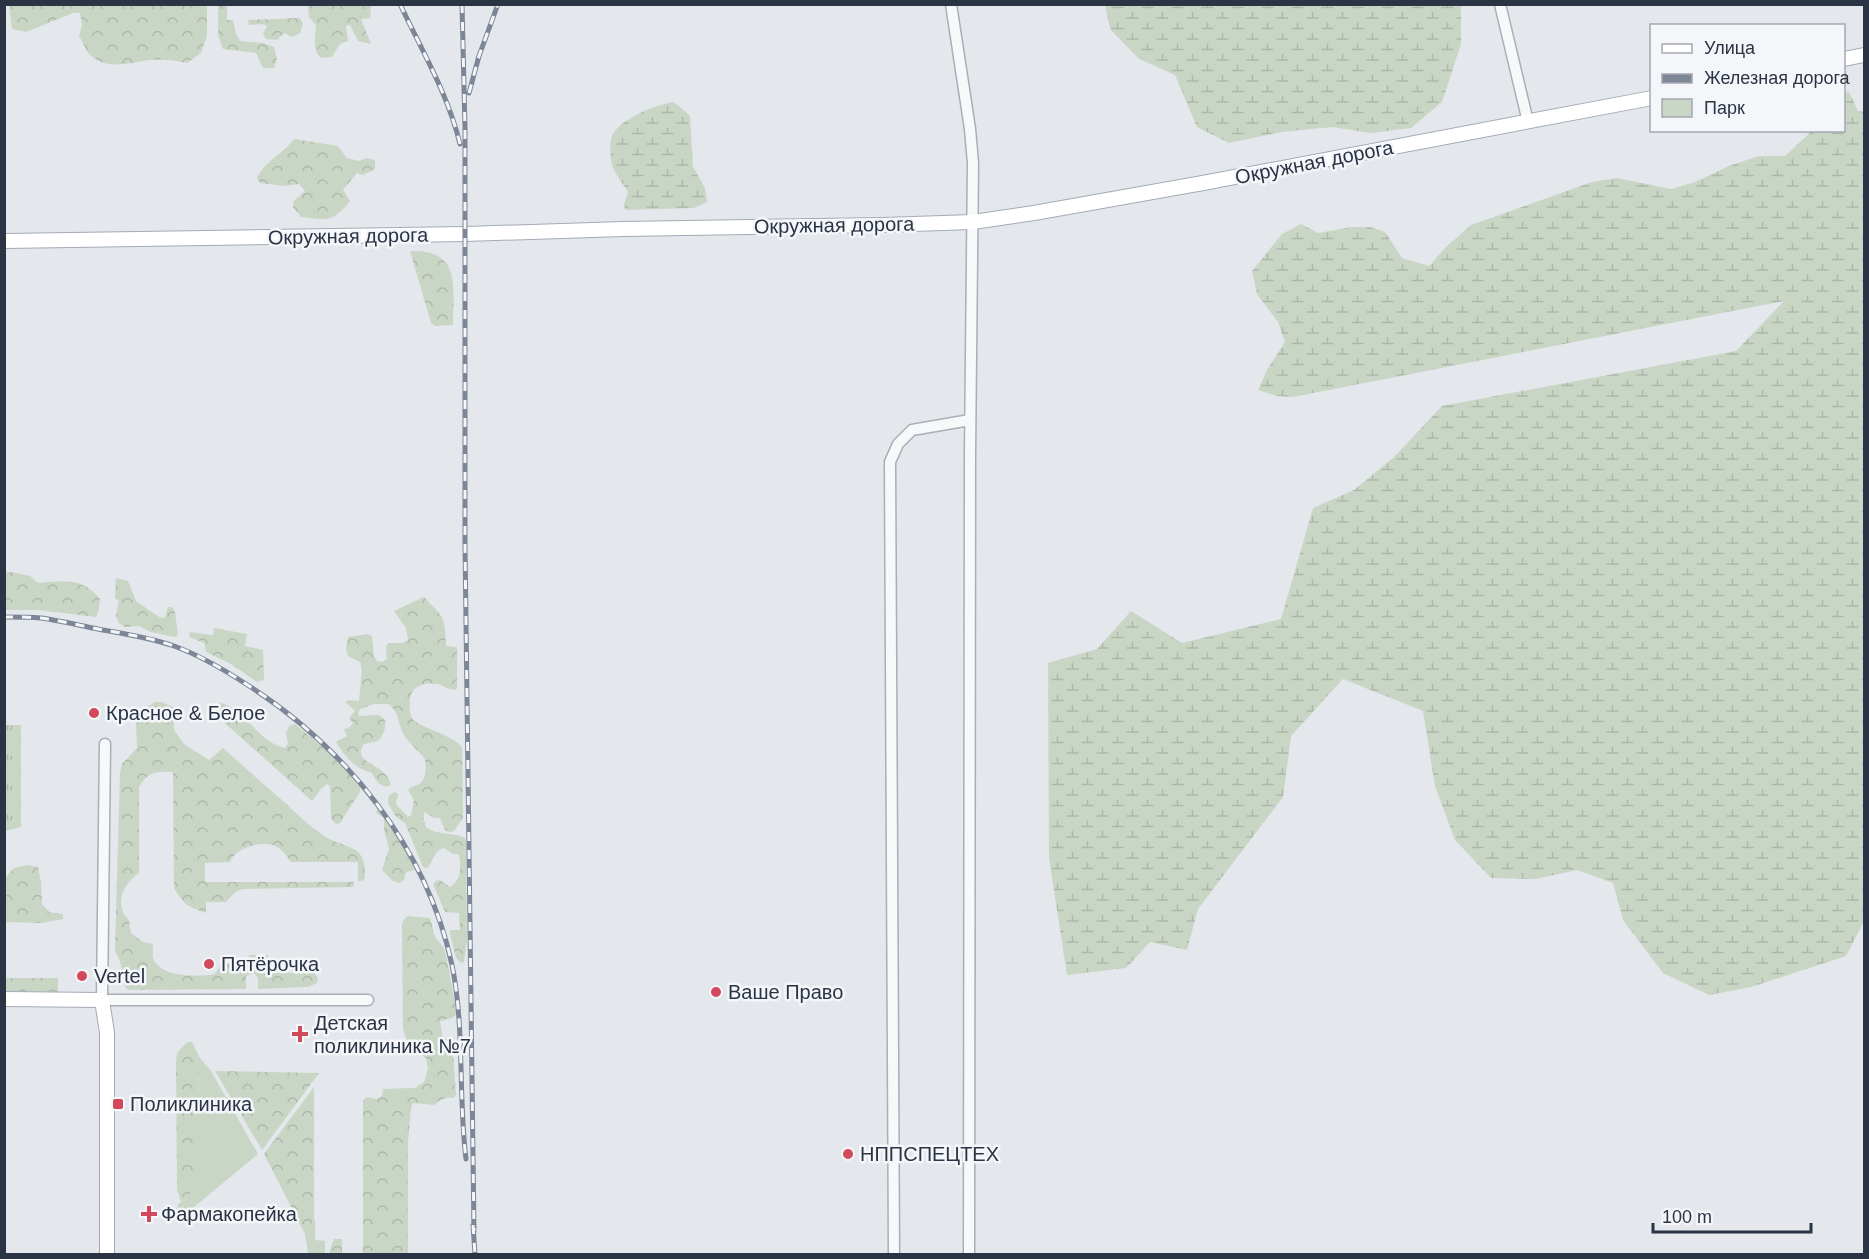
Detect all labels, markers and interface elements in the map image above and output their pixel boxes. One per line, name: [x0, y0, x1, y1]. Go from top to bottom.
legend: [1650, 24, 1845, 132]
text: Улица: [1704, 38, 1756, 58]
text: Железная дорога: [1704, 68, 1851, 88]
text: Парк: [1704, 98, 1745, 118]
street label: Окружная дорога: [1233, 136, 1396, 188]
street label: Окружная дорога: [754, 213, 915, 237]
street label: Окружная дорога: [268, 224, 429, 248]
place label: Красное & Белое: [106, 702, 265, 724]
marker: Красное & Белое: [87, 706, 101, 720]
place label: Пятёрочка: [221, 953, 320, 975]
marker: Пятёрочка: [202, 957, 216, 971]
place label: Vertel: [94, 965, 145, 987]
marker: Vertel: [75, 969, 89, 983]
place label: Ваше Право: [728, 981, 843, 1003]
marker: Ваше Право: [709, 985, 723, 999]
place label: Детская поликлиника №7: [314, 1012, 471, 1057]
marker: Детская поликлиника №7: [291, 1025, 309, 1043]
place label: Поликлиника: [130, 1093, 253, 1115]
marker: Поликлиника: [111, 1097, 125, 1111]
place label: НППСПЕЦТЕХ: [860, 1143, 999, 1165]
marker: НППСПЕЦТЕХ: [841, 1147, 855, 1161]
scale bar: [1653, 1196, 1810, 1234]
place label: Фармакопейка: [161, 1203, 298, 1225]
marker: Фармакопейка: [142, 1207, 156, 1221]
text: 100 m: [1662, 1207, 1712, 1227]

